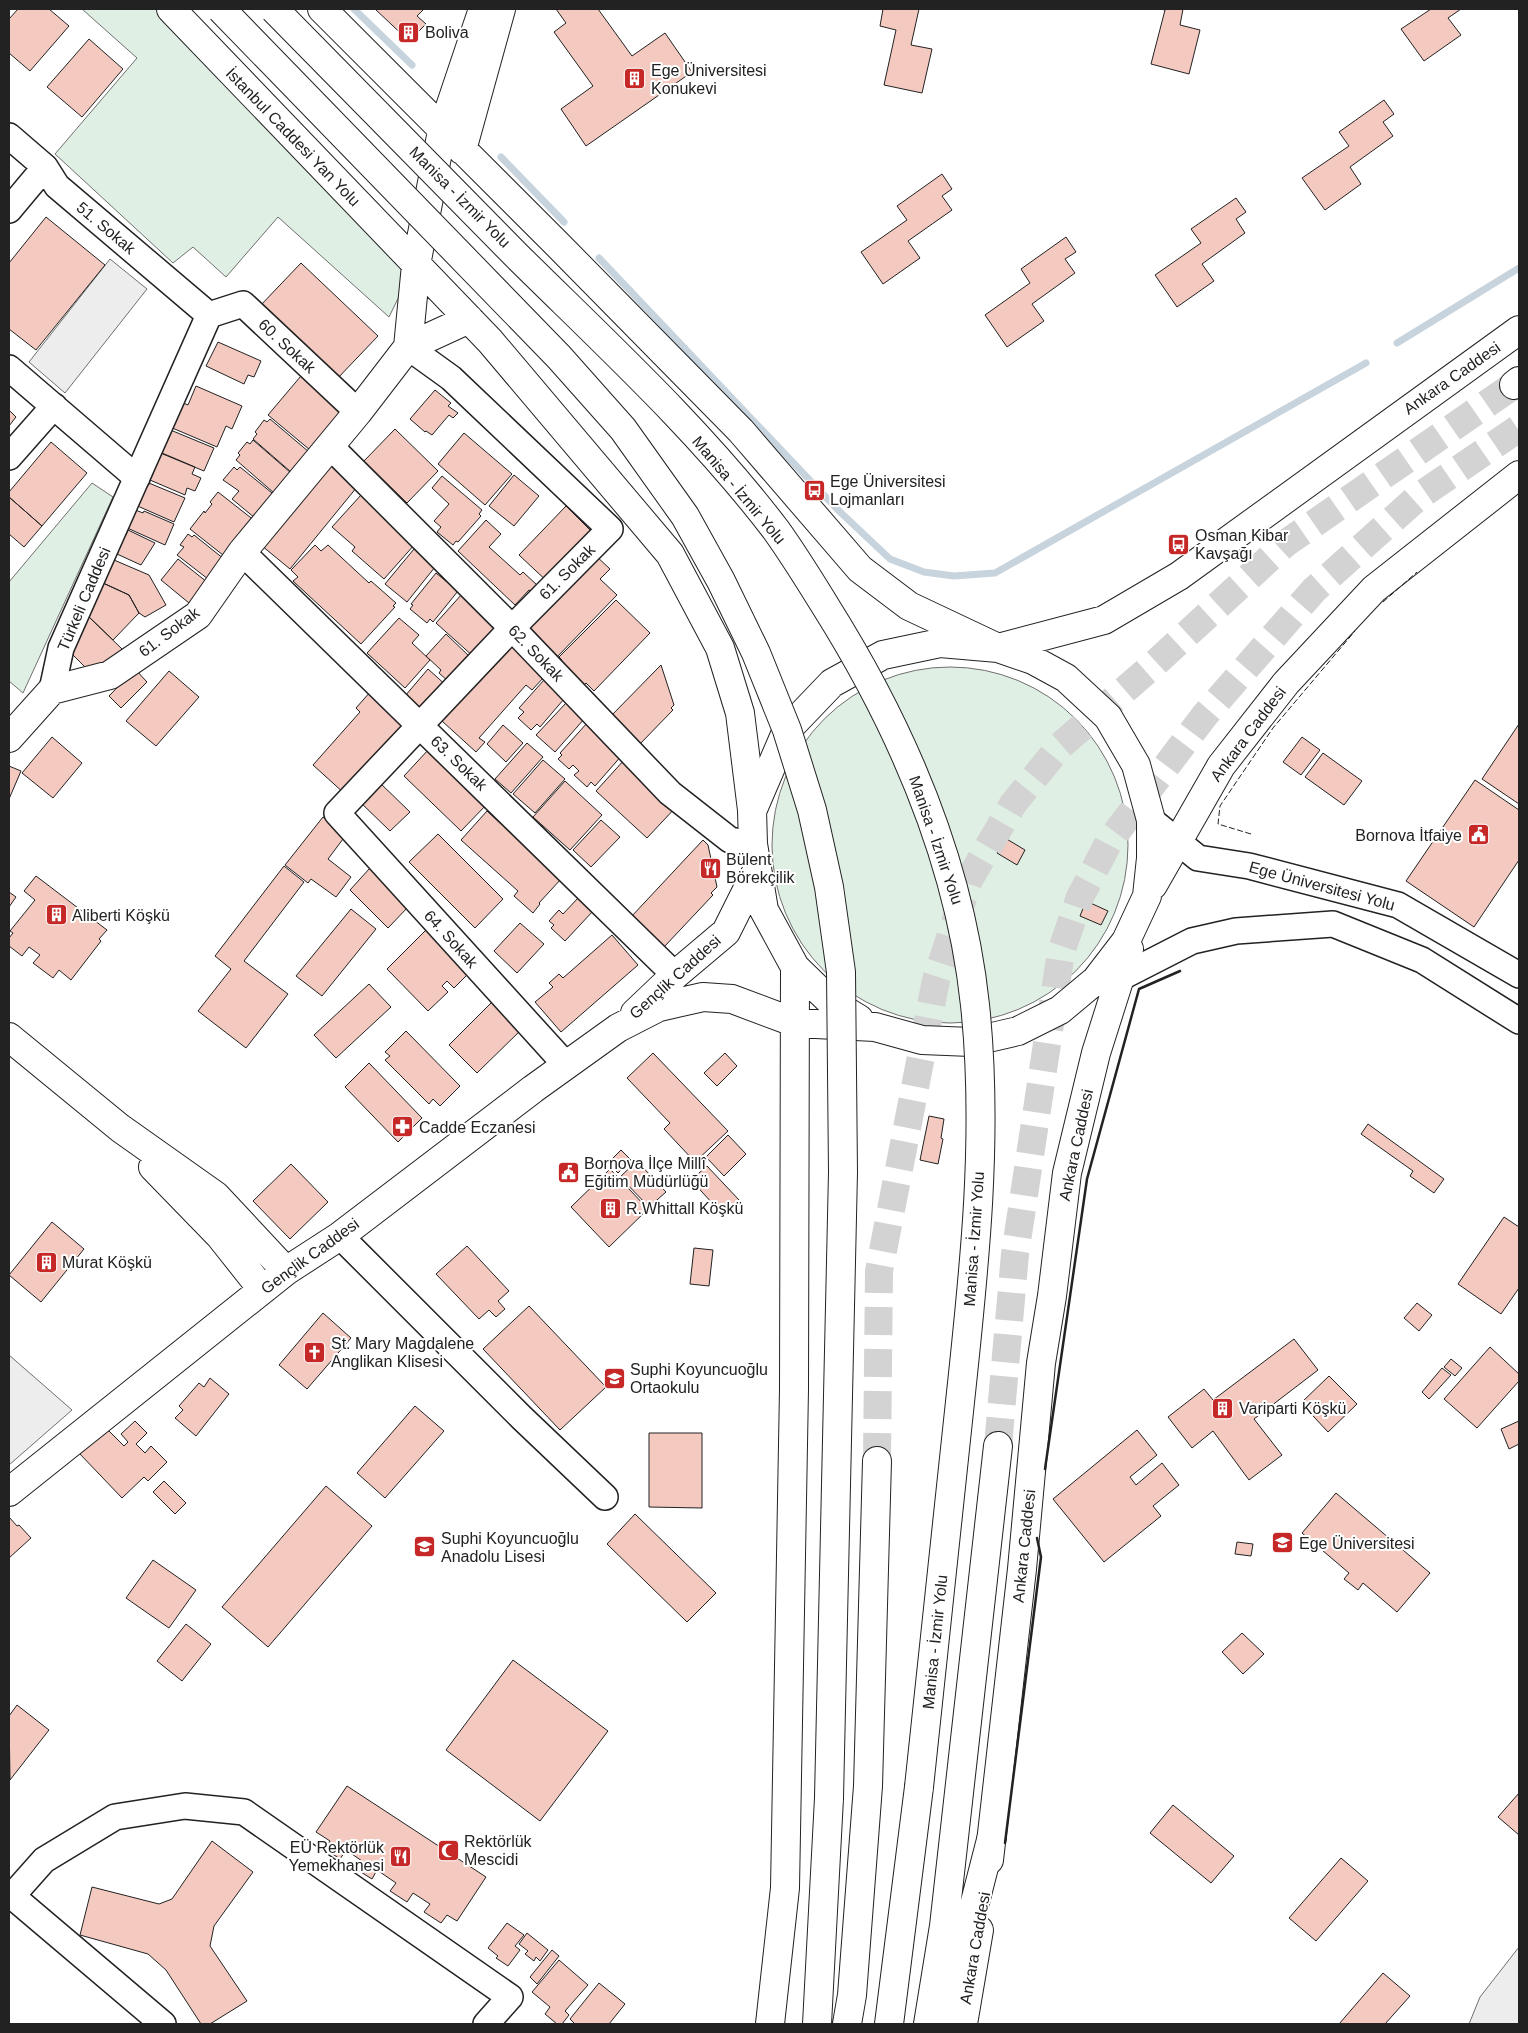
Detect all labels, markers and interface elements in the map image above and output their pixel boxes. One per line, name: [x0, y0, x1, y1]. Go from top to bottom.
building icon: Boliva: [397, 20, 421, 44]
place label: Boliva: [425, 24, 469, 41]
place label: Ege Üniversitesi Konukevi: [651, 62, 767, 97]
street label: İstanbul Caddesi Yan Yolu: [223, 64, 364, 210]
building icon: Ege Üniversitesi Konukevi: [623, 67, 647, 91]
street label: Manisa - İzmir Yolu: [406, 142, 515, 251]
street label: 51. Sokak: [73, 199, 139, 258]
street label: 60. Sokak: [255, 316, 320, 377]
street label: Ankara Caddesi: [1400, 338, 1504, 418]
street label: Manisa - İzmir Yolu: [689, 432, 790, 547]
place label: Ege Üniversitesi Lojmanları: [830, 473, 946, 508]
bus stop icon: Ege Üniversitesi Lojmanları: [802, 478, 826, 502]
place label: Osman Kibar Kavşağı: [1195, 527, 1289, 562]
bus stop icon: Osman Kibar Kavşağı: [1167, 532, 1191, 556]
street label: 61. Sokak: [536, 540, 599, 603]
street label: Türkeli Caddesi: [54, 545, 114, 653]
street label: 61. Sokak: [135, 603, 203, 660]
street label: 62. Sokak: [505, 622, 568, 685]
street label: Ankara Caddesi: [1207, 683, 1289, 785]
street label: 63. Sokak: [428, 732, 491, 795]
street label: Manisa - İzmir Yolu: [906, 773, 967, 907]
public building icon: Bornova İtfaiye: [1466, 823, 1490, 847]
place label: Bornova İtfaiye: [1355, 826, 1462, 844]
place label: Bülent Börekçilik: [726, 851, 795, 886]
restaurant icon: Bülent Börekçilik: [698, 856, 722, 880]
street label: Ege Üniversitesi Yolu: [1247, 858, 1397, 914]
building icon: Aliberti Köşkü: [44, 903, 68, 927]
place label: Aliberti Köşkü: [72, 907, 170, 924]
street label: 64. Sokak: [421, 907, 482, 972]
street label: Gençlik Caddesi: [626, 932, 724, 1022]
street label: Ankara Caddesi: [1056, 1088, 1096, 1202]
pharmacy icon: Cadde Eczanesi: [391, 1115, 415, 1139]
place label: Cadde Eczanesi: [419, 1119, 536, 1136]
place label: Bornova İlçe Millî Eğitim Müdürlüğü: [584, 1154, 709, 1190]
public building icon: Bornova İlçe Millî Eğitim Müdürlüğü: [556, 1160, 580, 1184]
street label: Manisa - İzmir Yolu: [960, 1171, 987, 1307]
building icon: R.Whittall Köşkü: [598, 1196, 622, 1220]
place label: R.Whittall Köşkü: [626, 1200, 743, 1217]
street label: Gençlik Caddesi: [258, 1215, 362, 1297]
building icon: Murat Köşkü: [34, 1250, 58, 1274]
place label: Murat Köşkü: [62, 1254, 152, 1271]
place label: St. Mary Magdalene Anglikan Klisesi: [331, 1335, 474, 1370]
church icon: St. Mary Magdalene Anglikan Klisesi: [303, 1340, 327, 1364]
place label: Suphi Koyuncuoğlu Ortaokulu: [630, 1361, 768, 1396]
school or university icon: Suphi Koyuncuoğlu Ortaokulu: [602, 1366, 626, 1390]
building icon: Variparti Köşkü: [1211, 1396, 1235, 1420]
place label: Variparti Köşkü: [1239, 1400, 1346, 1417]
street label: Ankara Caddesi: [1010, 1489, 1038, 1603]
place label: Suphi Koyuncuoğlu Anadolu Lisesi: [441, 1530, 579, 1565]
school or university icon: Ege Üniversitesi: [1271, 1531, 1295, 1555]
school or university icon: Suphi Koyuncuoğlu Anadolu Lisesi: [413, 1535, 437, 1559]
place label: Ege Üniversitesi: [1299, 1535, 1415, 1552]
street label: Manisa - İzmir Yolu: [918, 1574, 951, 1710]
place label: Rektörlük Mescidi: [464, 1833, 533, 1868]
mosque icon: Rektörlük Mescidi: [436, 1838, 460, 1862]
place label: EÜ Rektörlük Yemekhanesi: [289, 1839, 385, 1874]
restaurant icon: EÜ Rektörlük Yemekhanesi: [388, 1844, 412, 1868]
street label: Ankara Caddesi: [957, 1890, 993, 2006]

